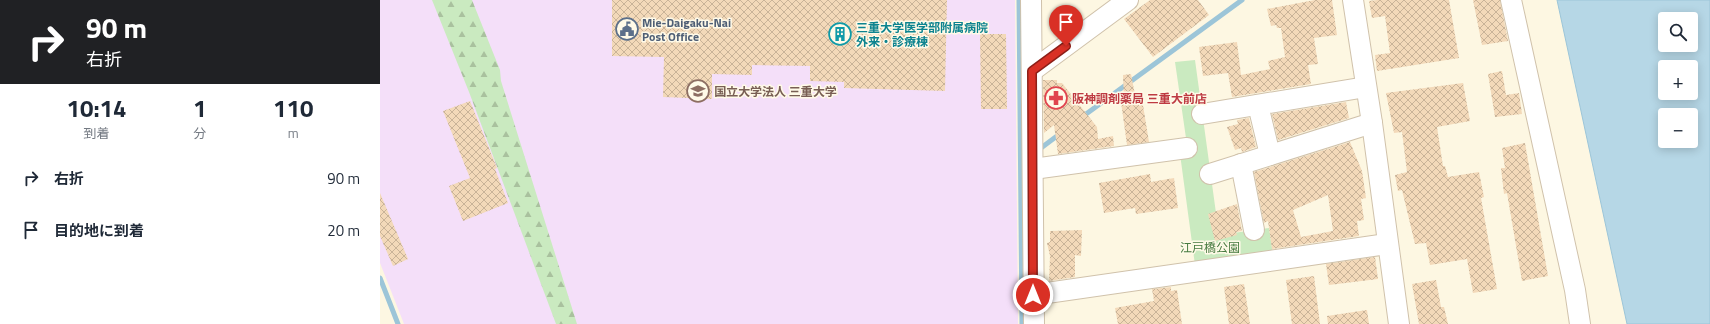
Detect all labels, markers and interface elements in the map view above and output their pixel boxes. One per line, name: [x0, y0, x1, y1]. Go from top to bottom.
pin: [1049, 5, 1083, 46]
text: 90 m: [86, 6, 147, 49]
icon: arrive: [1055, 11, 1077, 33]
map controls: [1658, 12, 1698, 148]
button: search: [1658, 12, 1698, 52]
place label: Mie-Daigaku-Nai Post Office: [642, 13, 731, 46]
icon: right: [20, 16, 72, 68]
public building icon: Mie-Daigaku-Nai Post Office: [614, 16, 640, 42]
place label: 三重大学医学部附属病院 外来・診療棟: [856, 18, 988, 51]
building icon: 三重大学医学部附属病院 外来・診療棟: [827, 21, 853, 47]
text: 右折: [86, 46, 122, 73]
button: +: [1658, 60, 1698, 100]
school or university icon: 国立大学法人 三重大学: [685, 78, 711, 104]
place label: 国立大学法人 三重大学: [714, 82, 837, 101]
pharmacy icon: 阪神調剤薬局 三重大前店: [1043, 85, 1069, 111]
place label: 阪神調剤薬局 三重大前店: [1072, 89, 1207, 108]
text: 10:14: [67, 90, 126, 126]
text: 1: [193, 90, 207, 126]
text: 110: [273, 90, 313, 126]
button: −: [1658, 108, 1698, 148]
text: 到着: [84, 123, 110, 143]
text: 分: [193, 123, 206, 143]
text: m: [288, 123, 299, 143]
icon: right: [20, 167, 42, 189]
text: 右折: [54, 167, 84, 190]
text: 90 m: [327, 167, 360, 190]
icon: arrive: [20, 219, 42, 241]
text: 目的地に到着: [54, 219, 144, 242]
text: 20 m: [327, 219, 360, 242]
park label: 江戸橋公園: [1180, 238, 1240, 257]
position arrow: [1012, 274, 1054, 316]

